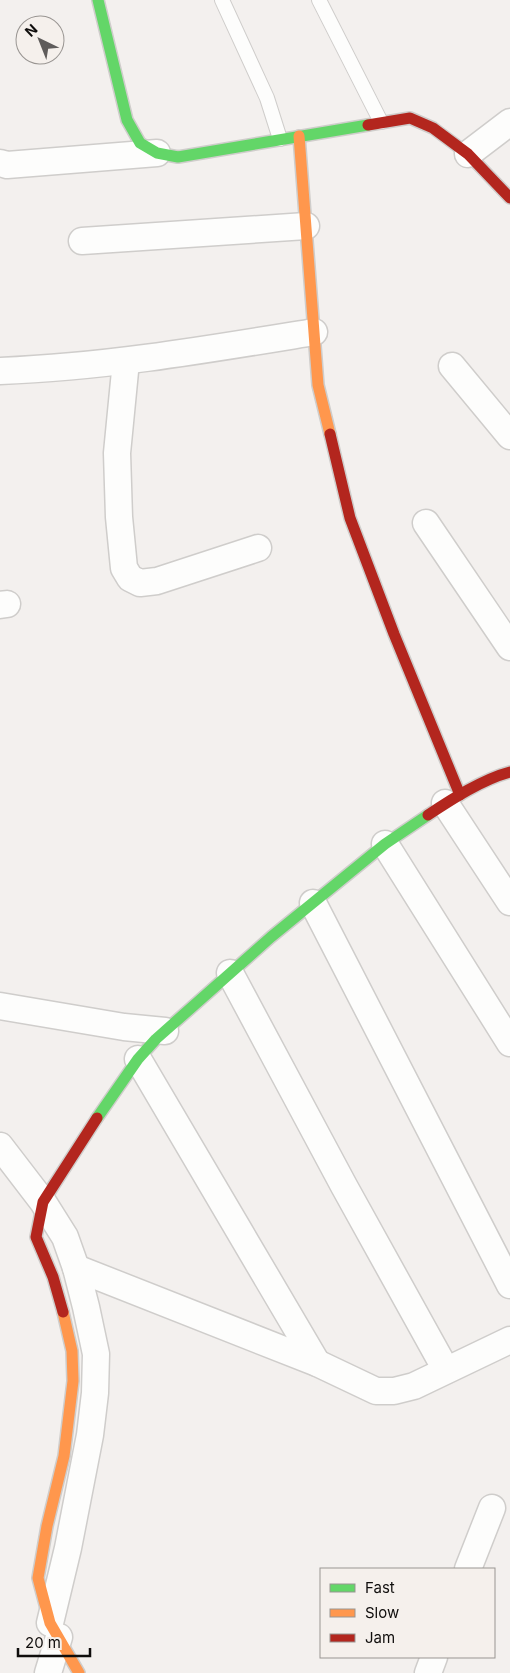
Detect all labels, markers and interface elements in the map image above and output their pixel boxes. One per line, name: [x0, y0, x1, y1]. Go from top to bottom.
north arrow: [15, 15, 65, 65]
text: N: [21, 20, 40, 40]
legend: [320, 1568, 495, 1658]
text: Fast: [365, 1578, 395, 1597]
text: Slow: [365, 1603, 399, 1622]
scale bar: [18, 1626, 90, 1658]
text: Jam: [365, 1628, 395, 1647]
text: 20 m: [25, 1633, 61, 1652]

